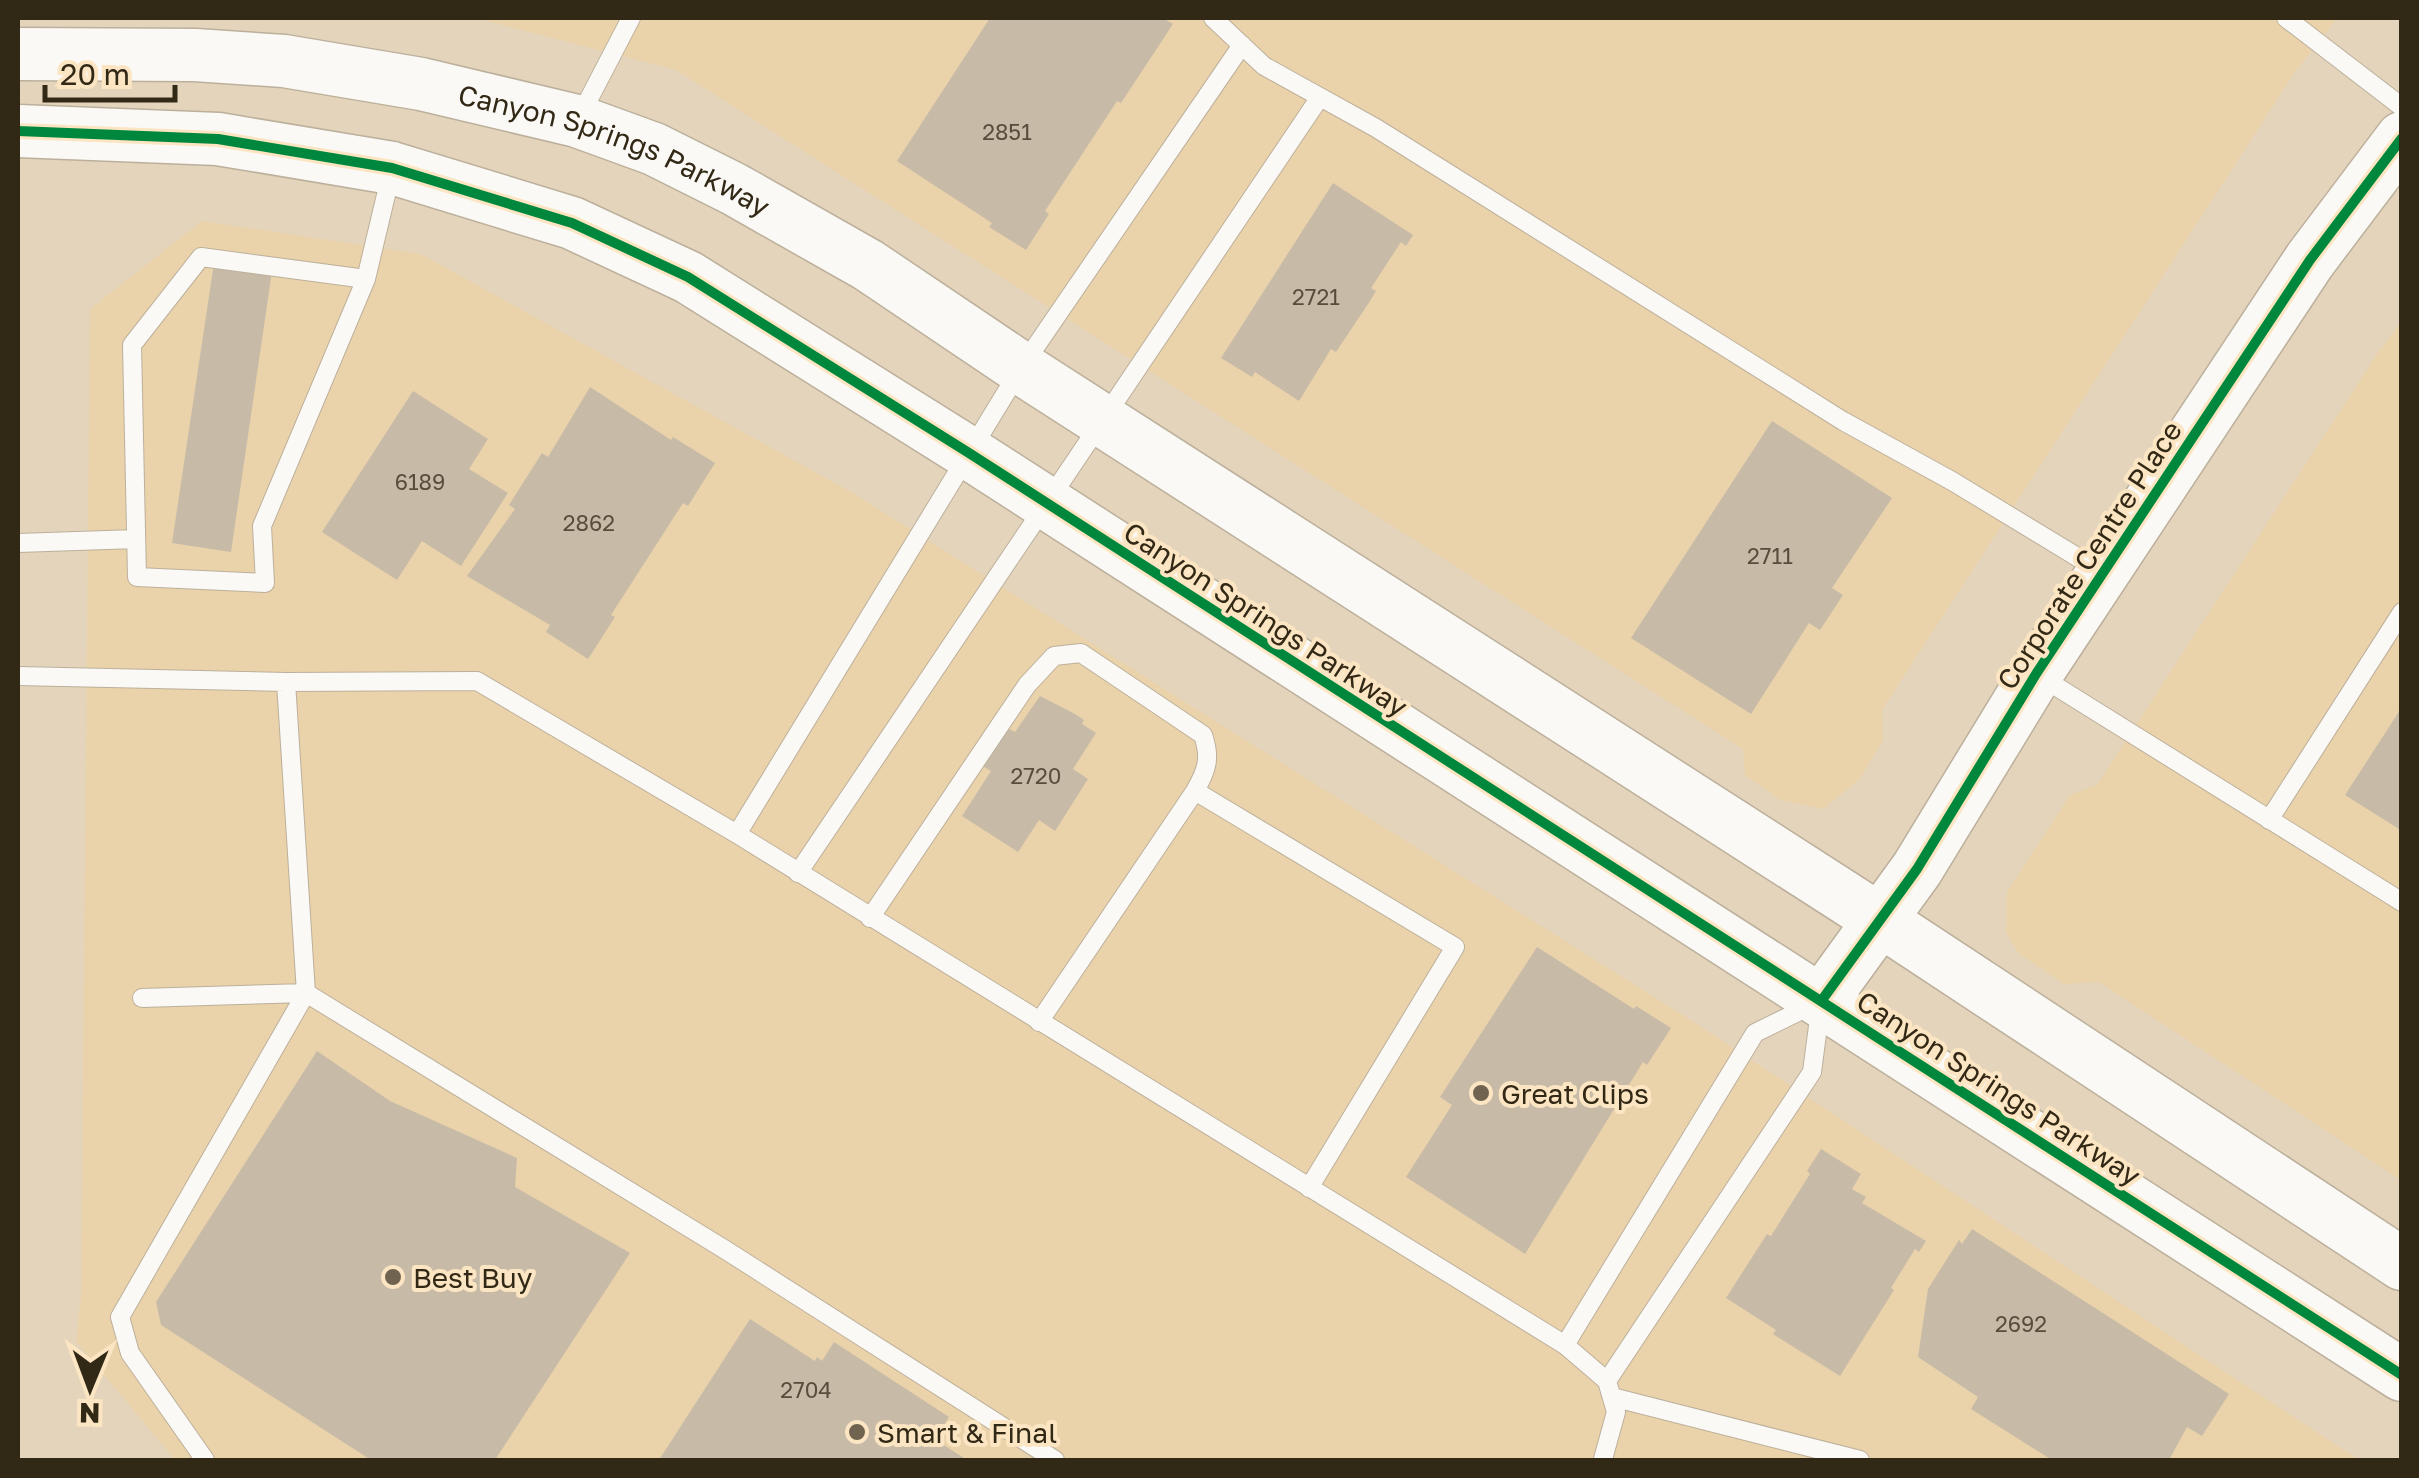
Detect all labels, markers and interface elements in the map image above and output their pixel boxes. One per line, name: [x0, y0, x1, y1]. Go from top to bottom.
scale bar: [45, 40, 175, 102]
text: 20 m: [60, 56, 130, 92]
street label: Canyon Springs Parkway: [455, 77, 776, 223]
house number: 2851: [982, 118, 1032, 145]
house number: 2721: [1292, 283, 1340, 310]
street label: Corporate Centre Place: [1990, 415, 2188, 695]
house number: 6189: [395, 468, 445, 495]
house number: 2862: [563, 509, 615, 536]
street label: Canyon Springs Parkway: [1118, 515, 1414, 723]
house number: 2711: [1747, 542, 1793, 569]
house number: 2720: [1011, 762, 1061, 789]
street label: Canyon Springs Parkway: [1851, 984, 2147, 1192]
place label: Great Clips: [1501, 1077, 1649, 1110]
marker: Great Clips: [1470, 1082, 1492, 1104]
place label: Best Buy: [413, 1261, 533, 1294]
marker: Best Buy: [382, 1266, 404, 1288]
house number: 2692: [1995, 1310, 2047, 1337]
north arrow: [40, 1338, 140, 1438]
house number: 2704: [780, 1376, 832, 1403]
text: N: [79, 1397, 100, 1430]
place label: Smart & Final: [877, 1416, 1057, 1449]
marker: Smart & Final: [846, 1421, 868, 1443]

